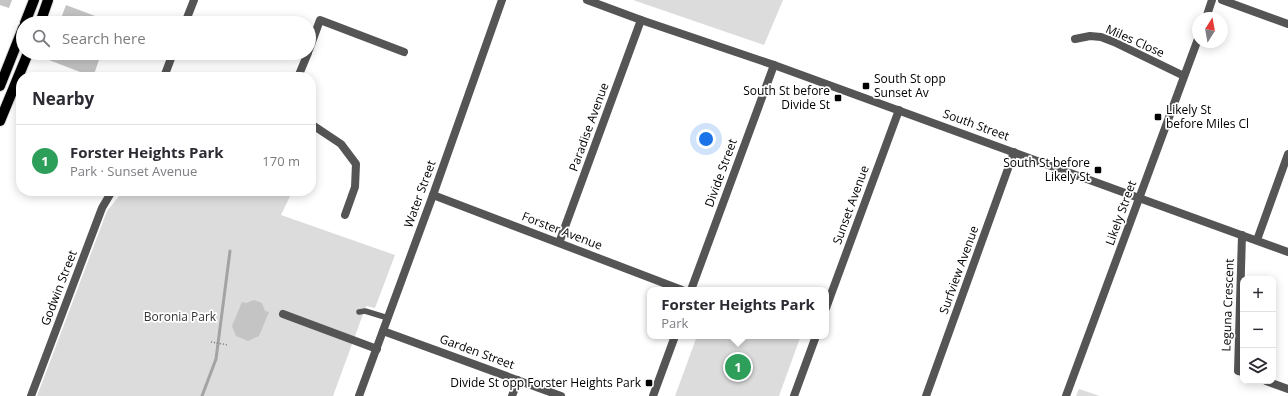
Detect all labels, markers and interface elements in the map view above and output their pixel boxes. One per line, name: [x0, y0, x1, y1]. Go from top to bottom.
north arrow: [1192, 12, 1228, 48]
search box: [16, 16, 316, 60]
street label: Miles Close: [1103, 20, 1168, 61]
icon: search: [30, 27, 52, 49]
text: Search here: [62, 28, 146, 48]
place label: South St opp Sunset Av: [874, 70, 946, 101]
street label: Paradise Avenue: [565, 80, 613, 174]
marker: South St opp Sunset Av: [861, 81, 871, 91]
place label: South St before Divide St: [743, 82, 830, 113]
text: Nearby: [32, 87, 94, 110]
marker: South St before Divide St: [833, 93, 843, 103]
place label: Likely St before Miles Cl: [1166, 101, 1249, 132]
street label: South Street: [941, 105, 1012, 144]
marker: Likely St before Miles Cl: [1153, 112, 1163, 122]
your location: [696, 129, 716, 149]
street label: Divide Street: [700, 136, 741, 209]
text: Forster Heights Park: [70, 142, 224, 162]
text: 1: [41, 152, 49, 170]
text: 170 m: [262, 152, 300, 170]
place label: South St before Likely St: [1003, 154, 1090, 185]
street label: Water Street: [400, 158, 440, 230]
text: Park · Sunset Avenue: [70, 162, 197, 180]
street label: Sunset Avenue: [828, 163, 873, 247]
marker: South St before Likely St: [1093, 165, 1103, 175]
street label: Likely Street: [1101, 178, 1140, 248]
street label: Forster Avenue: [520, 207, 605, 254]
street label: Surfview Avenue: [935, 223, 982, 316]
street label: Godwin Street: [36, 248, 81, 328]
street label: Leguna Crescent: [1217, 258, 1238, 352]
map controls: [1240, 276, 1276, 384]
button: +: [1240, 276, 1276, 312]
popup: [647, 287, 829, 339]
text: Forster Heights Park: [661, 294, 815, 314]
park label: Boronia Park: [144, 308, 217, 325]
button: −: [1240, 312, 1276, 348]
text: Park: [661, 314, 688, 332]
street label: Garden Street: [437, 330, 517, 373]
button: layers: [1240, 348, 1276, 384]
pin: 1: [725, 352, 751, 382]
place label: Divide St opp Forster Heights Park: [450, 374, 642, 391]
marker: Divide St opp Forster Heights Park: [644, 378, 654, 388]

